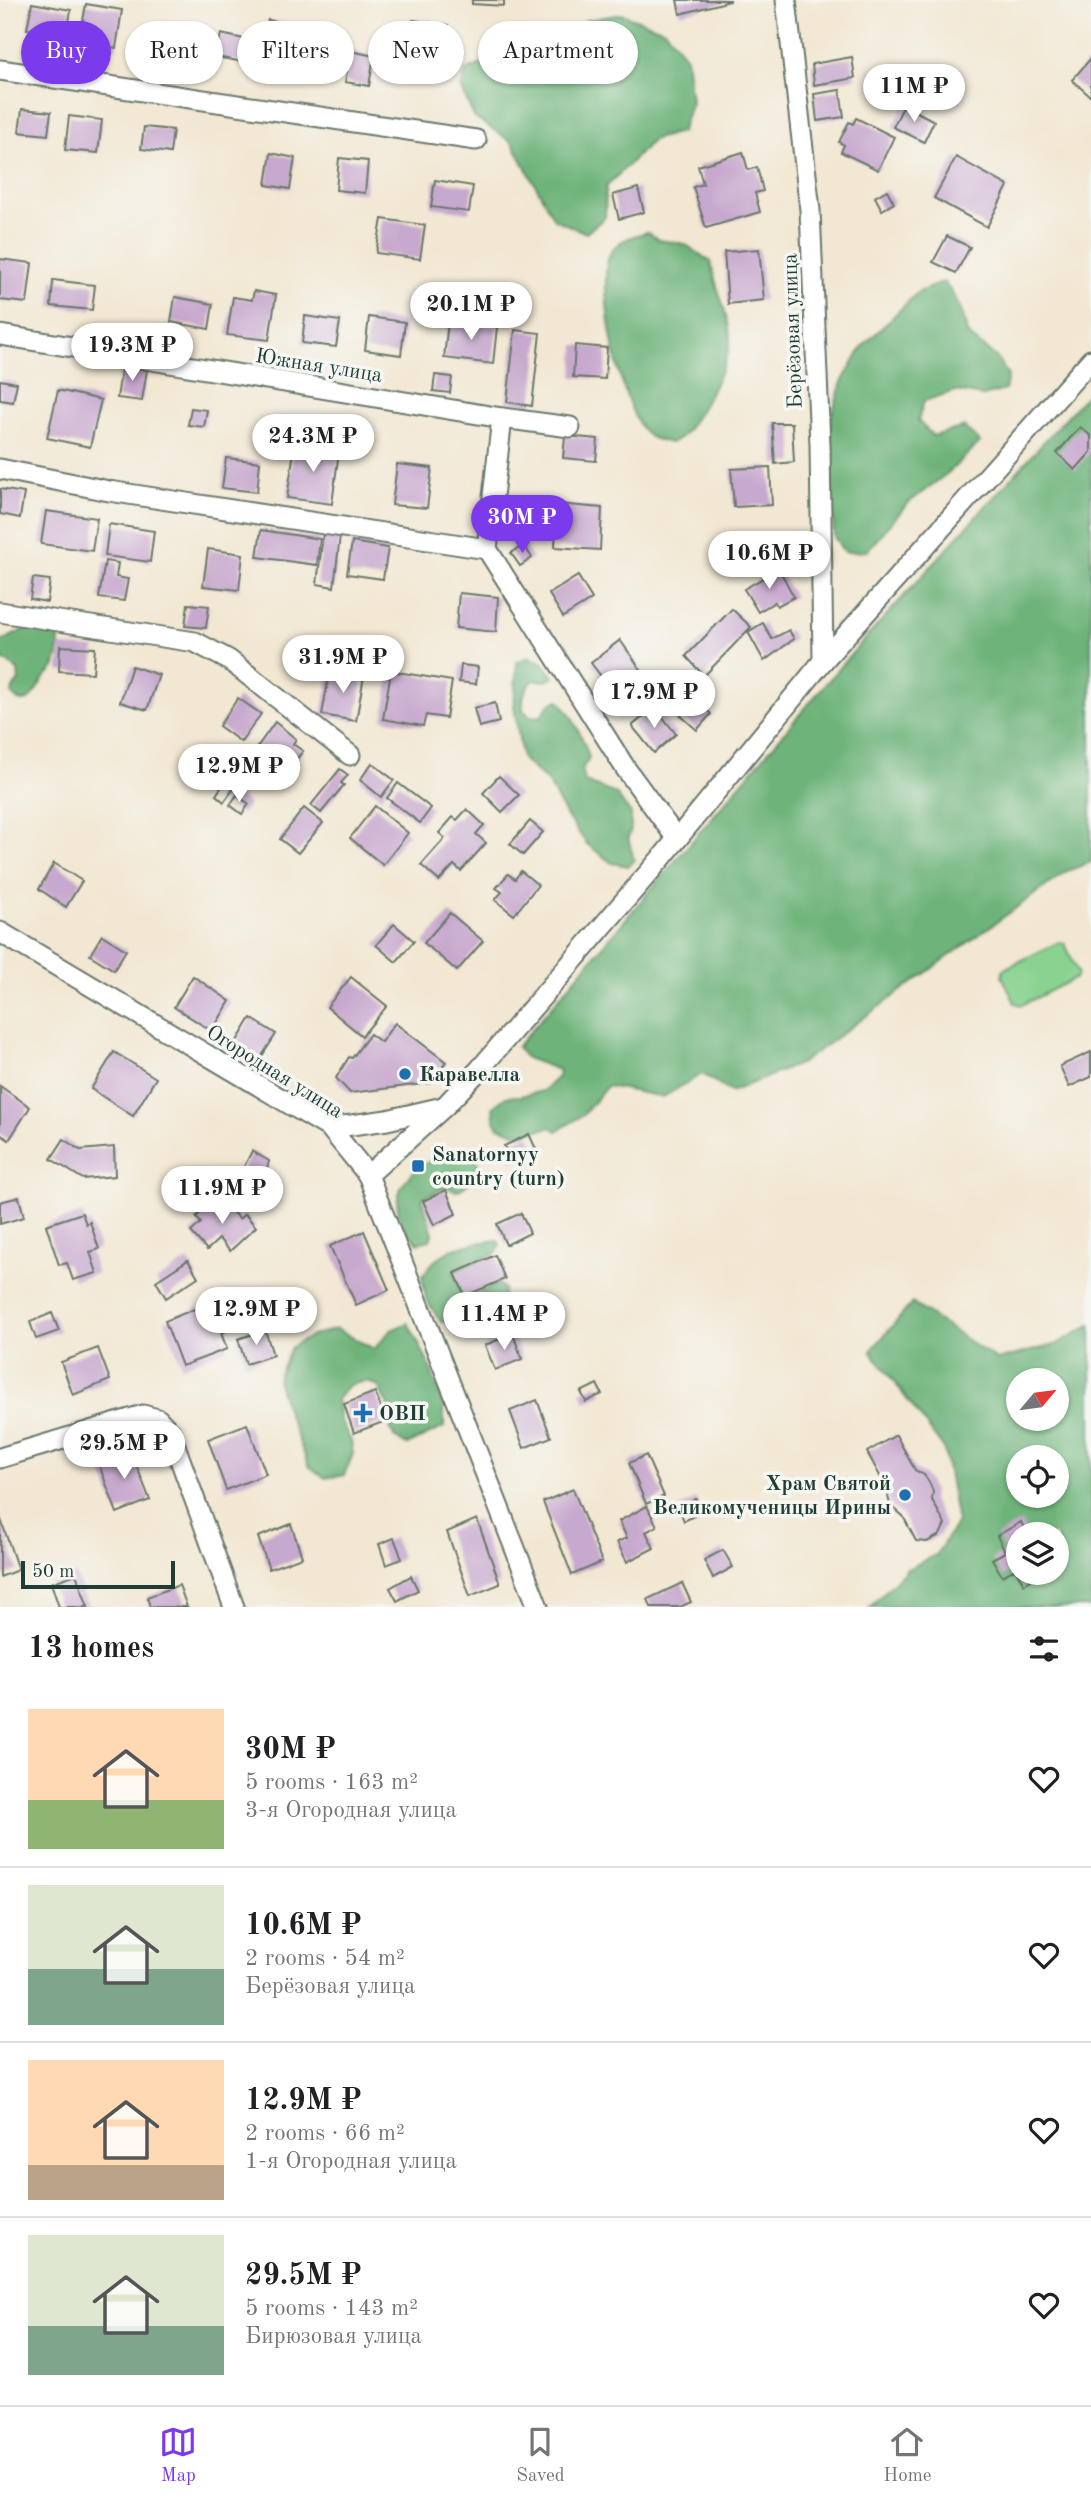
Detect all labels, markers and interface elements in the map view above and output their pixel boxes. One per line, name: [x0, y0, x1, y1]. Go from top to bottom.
chip: Buy: [21, 21, 111, 84]
chip: Rent: [125, 21, 223, 84]
chip: Filters: [237, 21, 354, 84]
chip: New: [368, 21, 464, 84]
chip: Apartment: [478, 21, 638, 84]
pin: 11M ₽: [865, 64, 963, 124]
text: 11M ₽: [879, 75, 949, 98]
street label: Берёзовая улица: [780, 253, 807, 409]
pin: 20.1M ₽: [406, 282, 536, 342]
text: 20.1M ₽: [426, 293, 516, 316]
pin: 19.3M ₽: [67, 324, 197, 383]
text: 19.3M ₽: [87, 334, 177, 357]
street label: Южная улица: [254, 346, 384, 387]
pin: 24.3M ₽: [248, 414, 378, 474]
text: 24.3M ₽: [268, 425, 358, 448]
pin: 30M ₽: [473, 496, 571, 555]
text: 30M ₽: [487, 506, 557, 529]
pin: 10.6M ₽: [704, 532, 834, 591]
text: 10.6M ₽: [724, 542, 814, 565]
pin: 31.9M ₽: [278, 636, 408, 695]
text: 31.9M ₽: [298, 646, 388, 669]
pin: 17.9M ₽: [589, 670, 719, 730]
text: 17.9M ₽: [609, 681, 699, 704]
pin: 12.9M ₽: [174, 744, 304, 804]
text: 12.9M ₽: [194, 755, 284, 778]
street label: Огородная улица: [202, 1022, 346, 1123]
place label: Каравелла: [419, 1065, 521, 1086]
marker: Каравелла: [397, 1066, 413, 1082]
place label: Sanatornyy country (turn): [432, 1145, 565, 1190]
marker: Sanatornyy country (turn): [410, 1158, 426, 1174]
pin: 11.9M ₽: [157, 1166, 287, 1226]
text: 11.9M ₽: [177, 1177, 267, 1200]
pin: 12.9M ₽: [191, 1288, 321, 1347]
pin: 11.4M ₽: [439, 1292, 569, 1352]
text: 12.9M ₽: [211, 1298, 301, 1321]
text: 11.4M ₽: [459, 1303, 549, 1326]
north arrow: [1006, 1368, 1069, 1432]
map controls: [1006, 1368, 1069, 1585]
marker: ОВП: [353, 1403, 373, 1423]
place label: ОВП: [379, 1404, 426, 1425]
pin: 29.5M ₽: [59, 1422, 189, 1481]
text: 29.5M ₽: [79, 1432, 169, 1455]
button: locate: [1006, 1445, 1069, 1508]
place label: Храм Святой Великомученицы Ирины: [653, 1474, 891, 1519]
marker: Храм Святой Великомученицы Ирины: [897, 1487, 913, 1503]
button: layers: [1006, 1522, 1069, 1585]
scale bar: [21, 1558, 175, 1590]
text: 50 m: [32, 1563, 74, 1582]
icon: filters: [1025, 1630, 1063, 1668]
text: 13 homes: [28, 1634, 154, 1664]
text: 30M ₽: [245, 1735, 336, 1765]
icon: home: [84, 1737, 168, 1821]
icon: heart: [1025, 1760, 1063, 1798]
text: 5 rooms · 163 m²: [245, 1771, 418, 1794]
text: 3-я Огородная улица: [245, 1799, 457, 1822]
text: 10.6M ₽: [245, 1911, 362, 1941]
icon: home: [84, 1913, 168, 1997]
icon: heart: [1025, 1936, 1063, 1974]
text: 2 rooms · 54 m²: [245, 1947, 405, 1970]
text: Берёзовая улица: [245, 1975, 415, 1998]
text: 12.9M ₽: [245, 2086, 362, 2116]
icon: home: [84, 2088, 168, 2172]
icon: heart: [1025, 2111, 1063, 2149]
text: 2 rooms · 66 m²: [245, 2122, 405, 2145]
text: 1-я Огородная улица: [245, 2150, 457, 2173]
text: 29.5M ₽: [245, 2261, 362, 2291]
icon: home: [84, 2263, 168, 2347]
icon: heart: [1025, 2286, 1063, 2324]
text: 5 rooms · 143 m²: [245, 2297, 418, 2320]
text: Бирюзовая улица: [245, 2325, 422, 2348]
tab: Map: [159, 2423, 197, 2488]
tab: Saved: [516, 2423, 565, 2488]
tab: Home: [883, 2423, 932, 2488]

